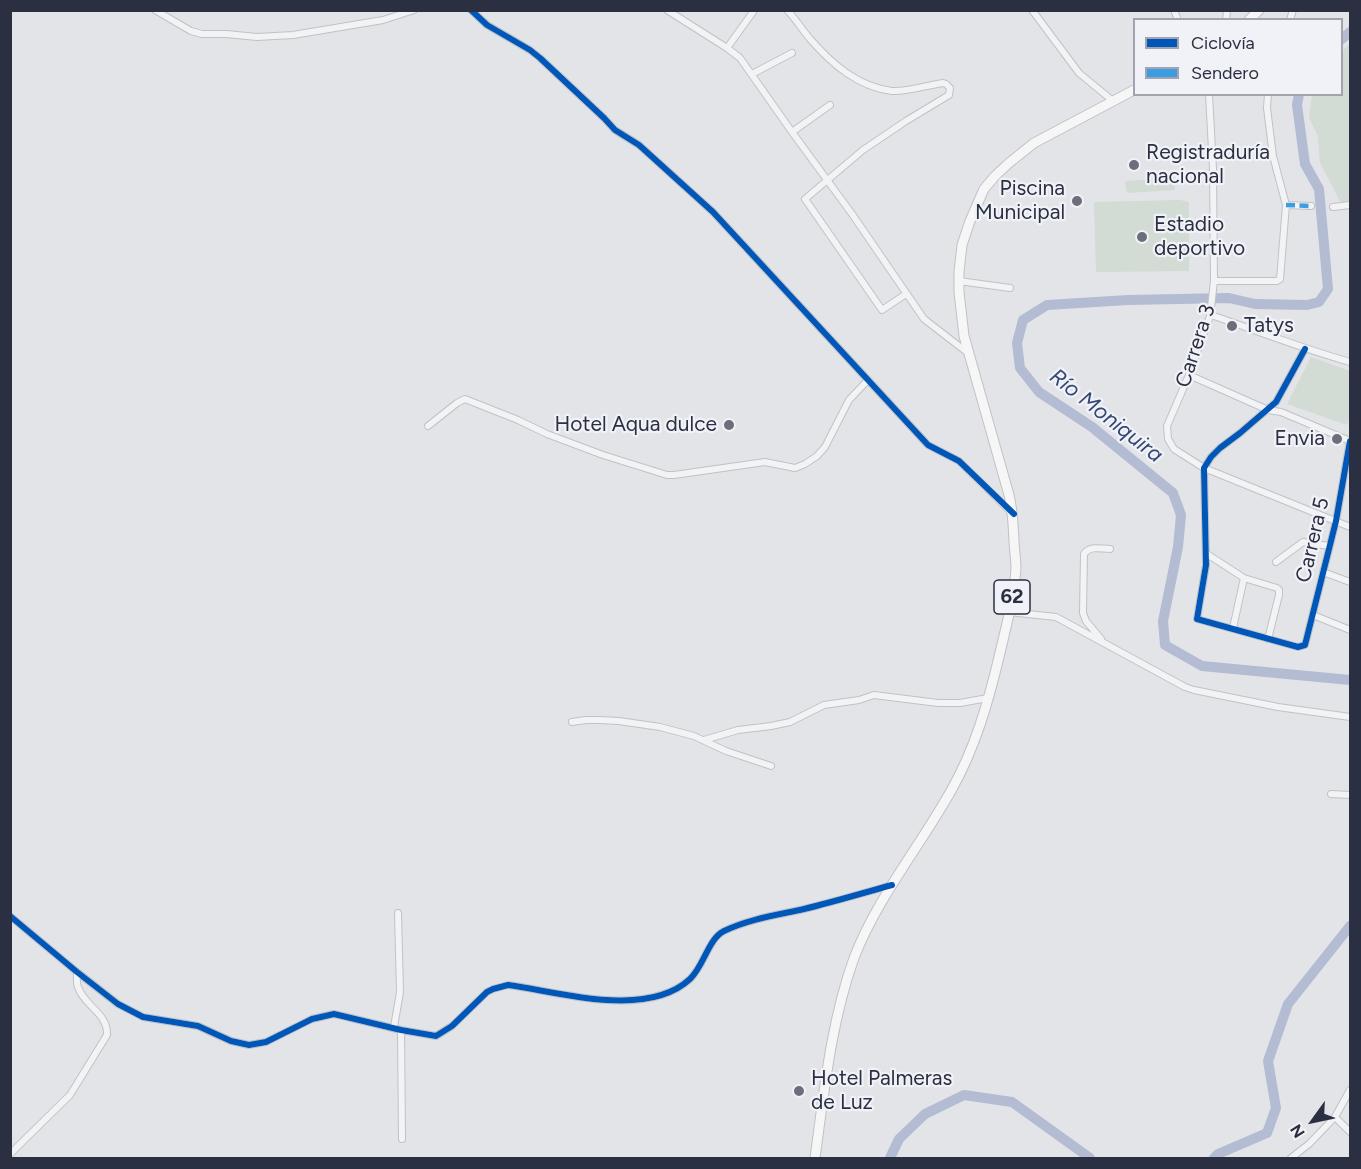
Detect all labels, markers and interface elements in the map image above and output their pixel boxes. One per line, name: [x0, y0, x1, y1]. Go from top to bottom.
legend: [1133, 18, 1343, 96]
text: Ciclovía: [1191, 32, 1255, 54]
text: Sendero: [1191, 62, 1259, 84]
place label: Registraduría nacional: [1146, 140, 1270, 190]
marker: Registraduría nacional: [1127, 158, 1141, 172]
place label: Piscina Municipal: [975, 176, 1065, 226]
marker: Piscina Municipal: [1070, 194, 1084, 208]
place label: Estadio deportivo: [1154, 212, 1245, 262]
marker: Estadio deportivo: [1135, 230, 1149, 244]
street label: Carrera 3: [1171, 301, 1221, 391]
place label: Tatys: [1244, 313, 1294, 339]
marker: Tatys: [1225, 319, 1239, 333]
water label: Río Moniquira: [1044, 364, 1168, 468]
place label: Hotel Aqua dulce: [555, 412, 717, 438]
marker: Hotel Aqua dulce: [722, 418, 736, 432]
place label: Envia: [1275, 426, 1325, 452]
marker: Envia: [1330, 432, 1344, 446]
street label: Carrera 5: [1291, 495, 1335, 585]
road number: 62: [994, 580, 1030, 614]
place label: Hotel Palmeras de Luz: [811, 1066, 952, 1116]
marker: Hotel Palmeras de Luz: [792, 1084, 806, 1098]
north arrow: [1283, 1091, 1343, 1151]
text: N: [1286, 1121, 1309, 1141]

